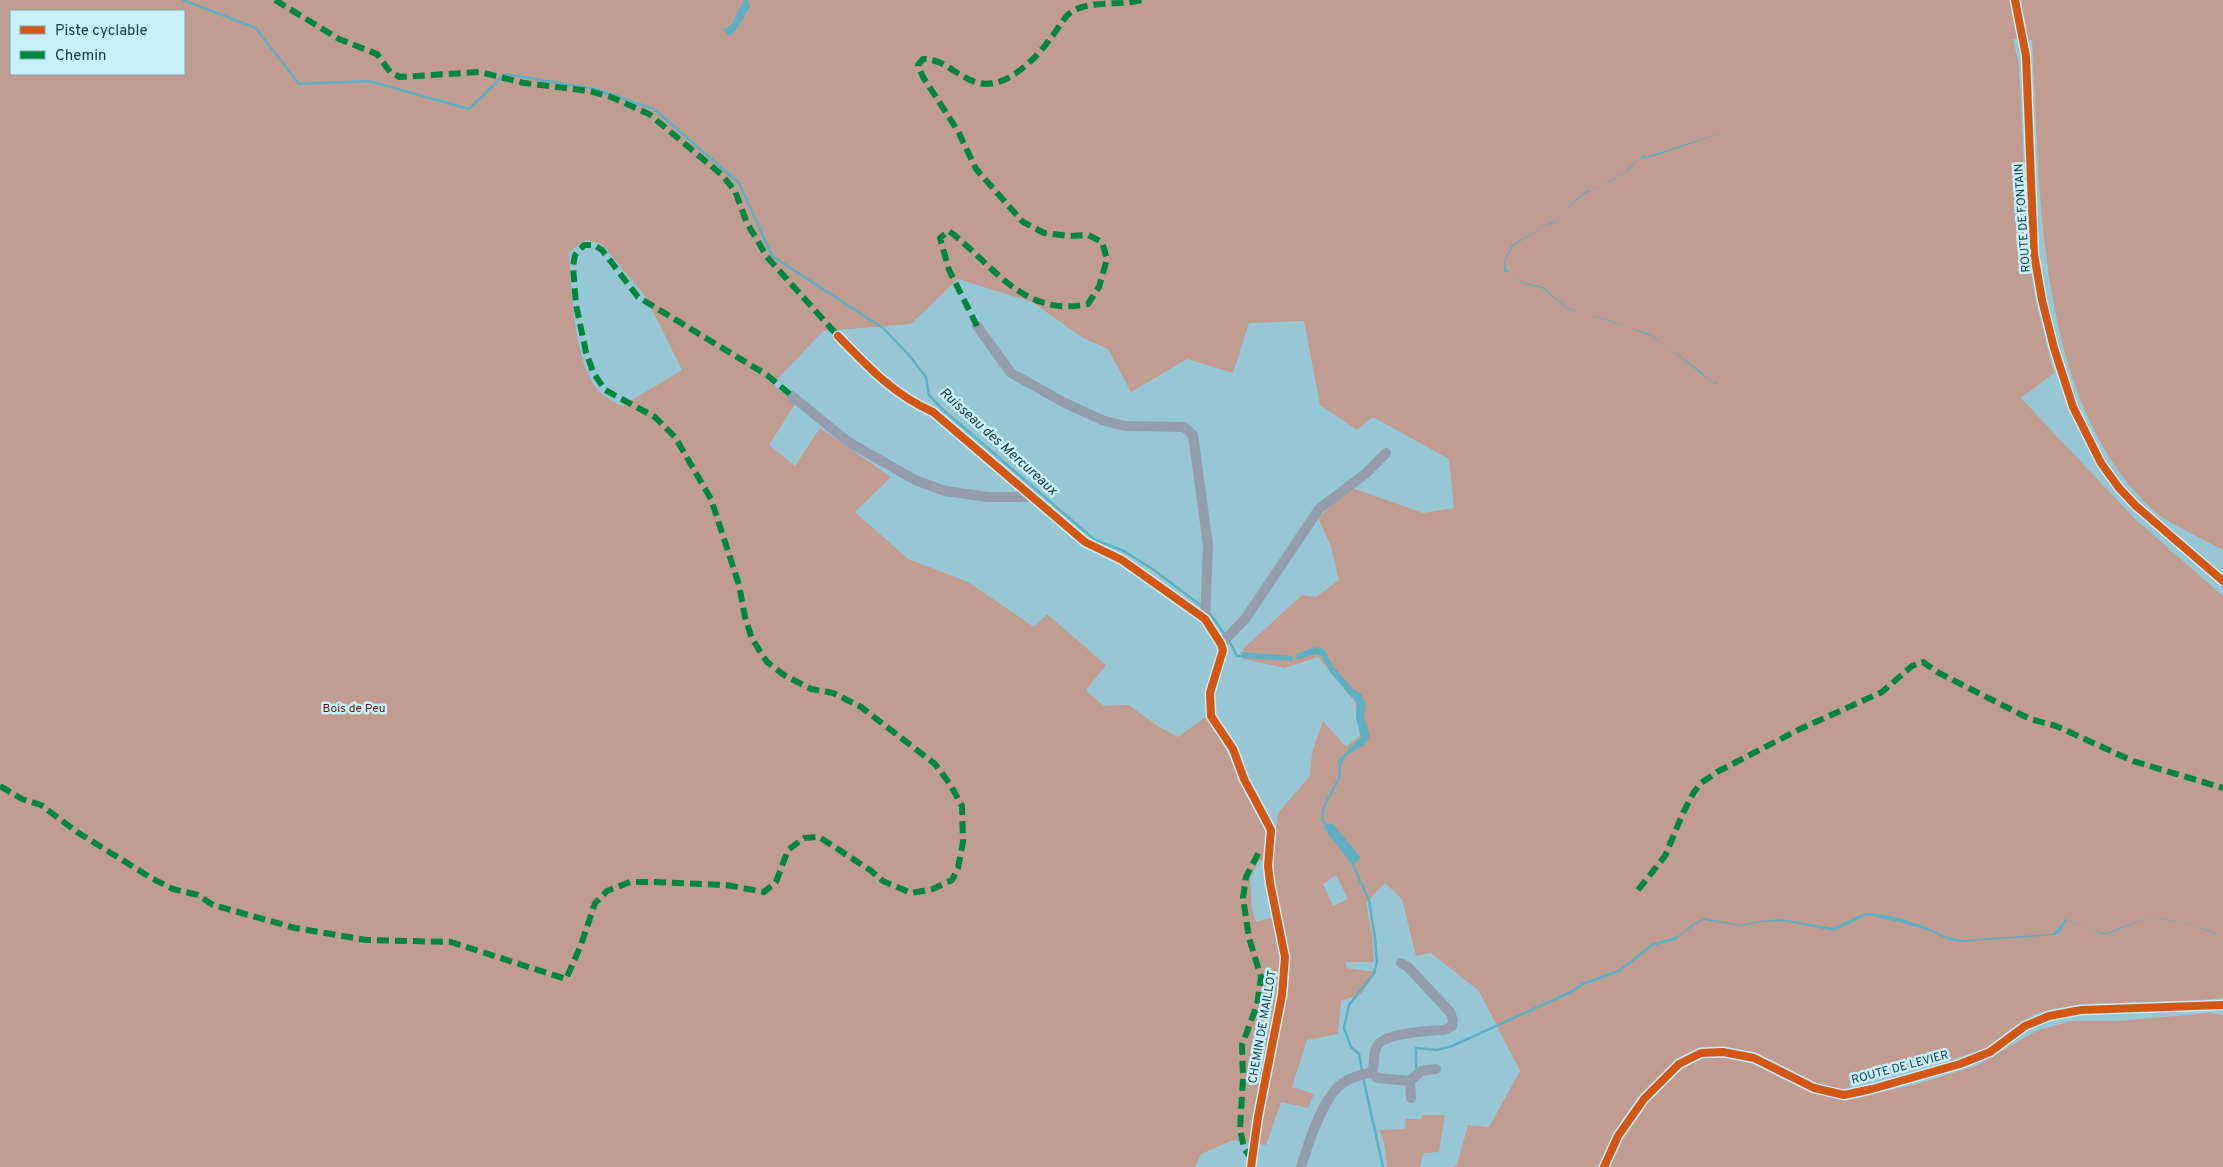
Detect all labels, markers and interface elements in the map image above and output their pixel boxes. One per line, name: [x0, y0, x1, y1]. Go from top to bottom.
legend: [10, 10, 185, 75]
text: Piste cyclable: [55, 22, 148, 41]
text: Chemin: [55, 47, 107, 66]
street label: ROUTE DE FONTAIN: [2011, 163, 2035, 273]
water label: Ruisseau des Mercureaux: [936, 385, 1061, 500]
park label: Bois de Peu: [322, 701, 386, 717]
street label: CHEMIN DE MAILLOT: [1245, 969, 1281, 1085]
street label: ROUTE DE LEVIER: [1850, 1047, 1950, 1089]

